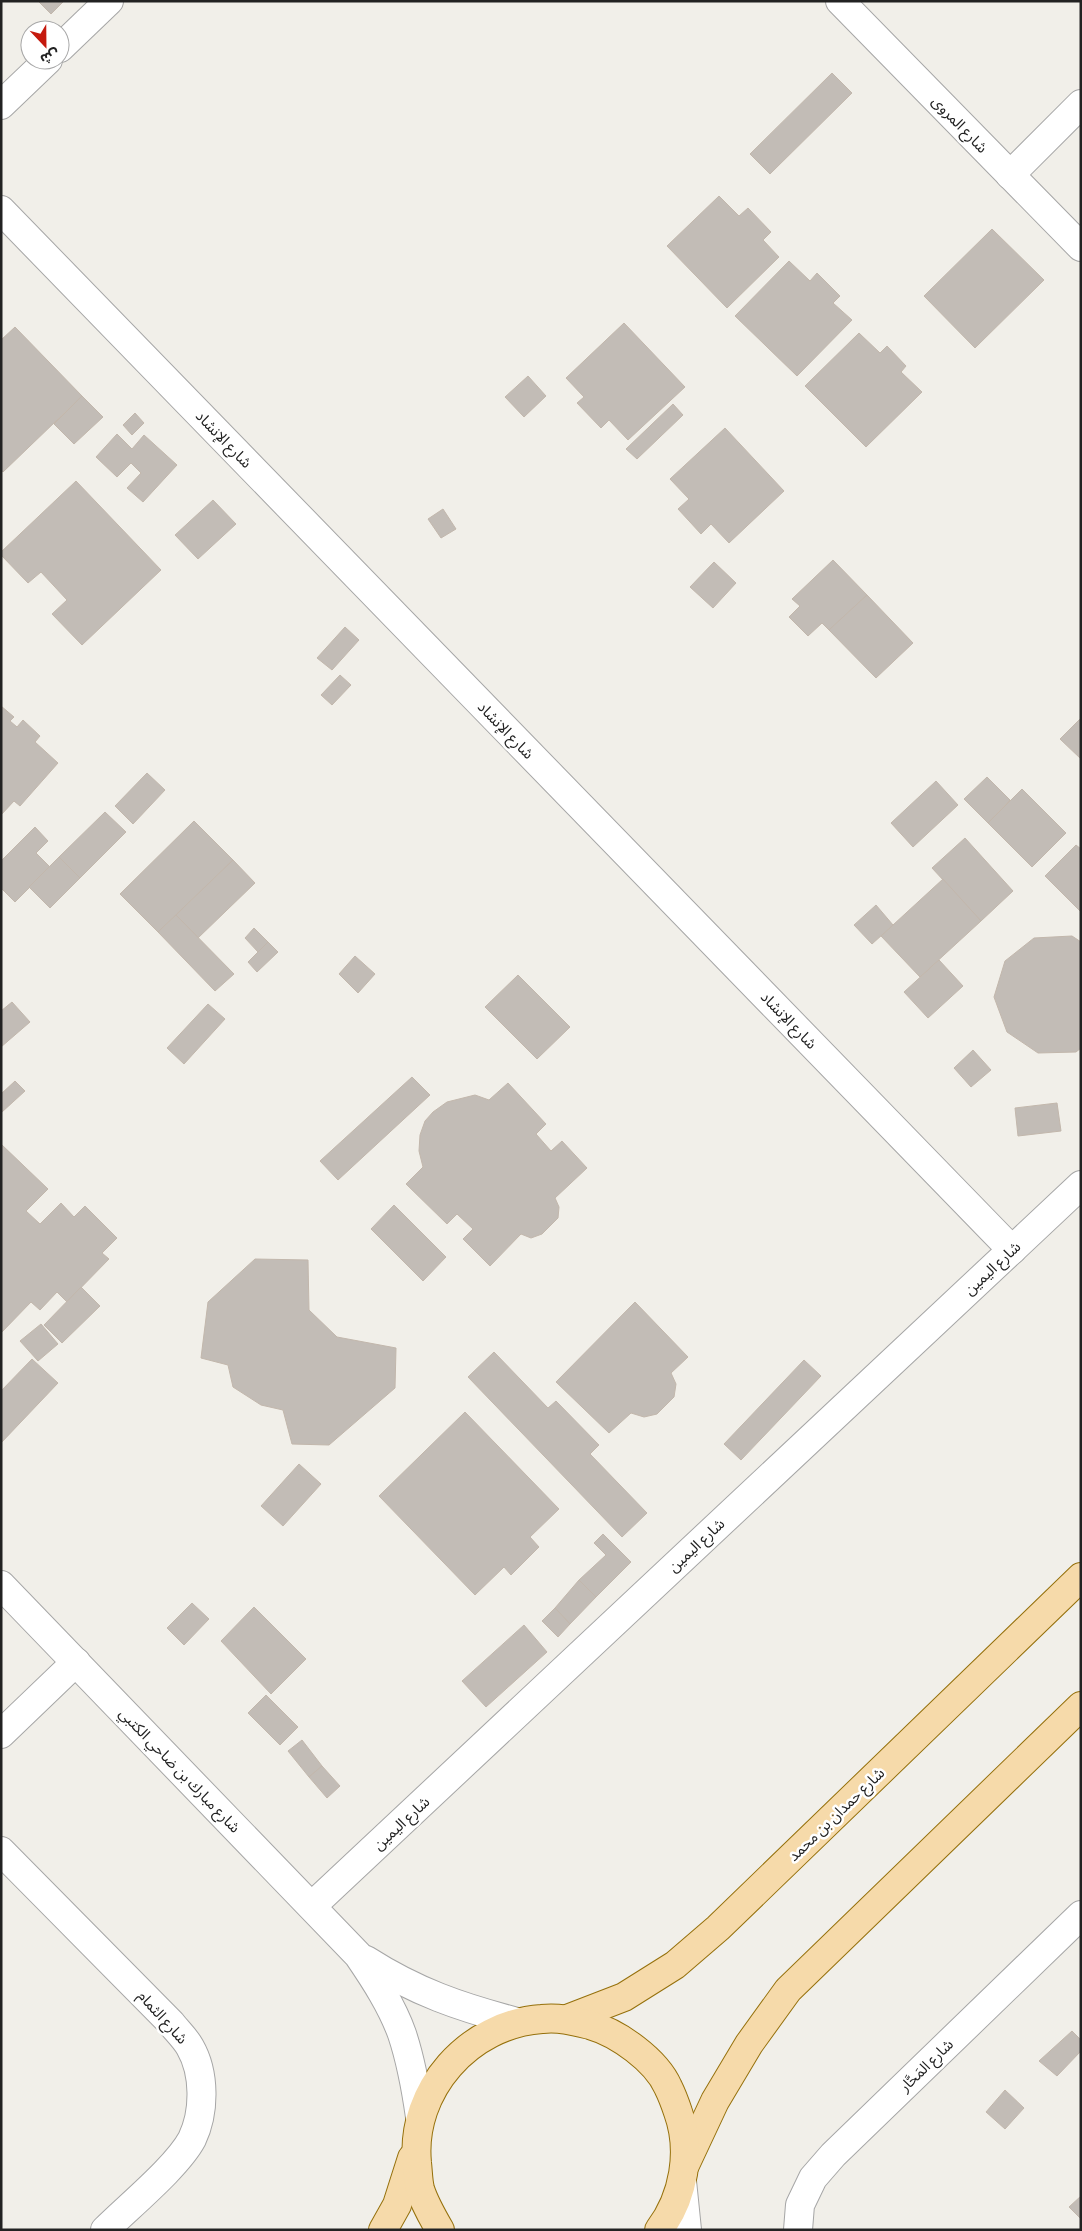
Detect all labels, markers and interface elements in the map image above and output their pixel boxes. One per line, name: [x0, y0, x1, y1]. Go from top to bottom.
north arrow: [20, 20, 70, 70]
text: ش: [38, 45, 63, 70]
street label: شارع المروى: [926, 91, 993, 159]
street label: شارع الإنشاد: [190, 406, 257, 474]
street label: شارع الإنشاد: [472, 697, 539, 765]
street label: شارع الإنشاد: [755, 987, 822, 1055]
street label: شارع اليمين: [959, 1236, 1026, 1301]
street label: شارع اليمين: [663, 1513, 730, 1578]
street label: شارع مبارك بن ضاحي الكتبي: [113, 1703, 246, 1839]
street label: شارع حمدان بن محمد: [783, 1762, 890, 1867]
street label: شارع اليمين: [368, 1791, 435, 1856]
street label: شارع الثمام: [132, 1986, 193, 2050]
street label: شارع المَحَّار: [894, 2034, 959, 2098]

